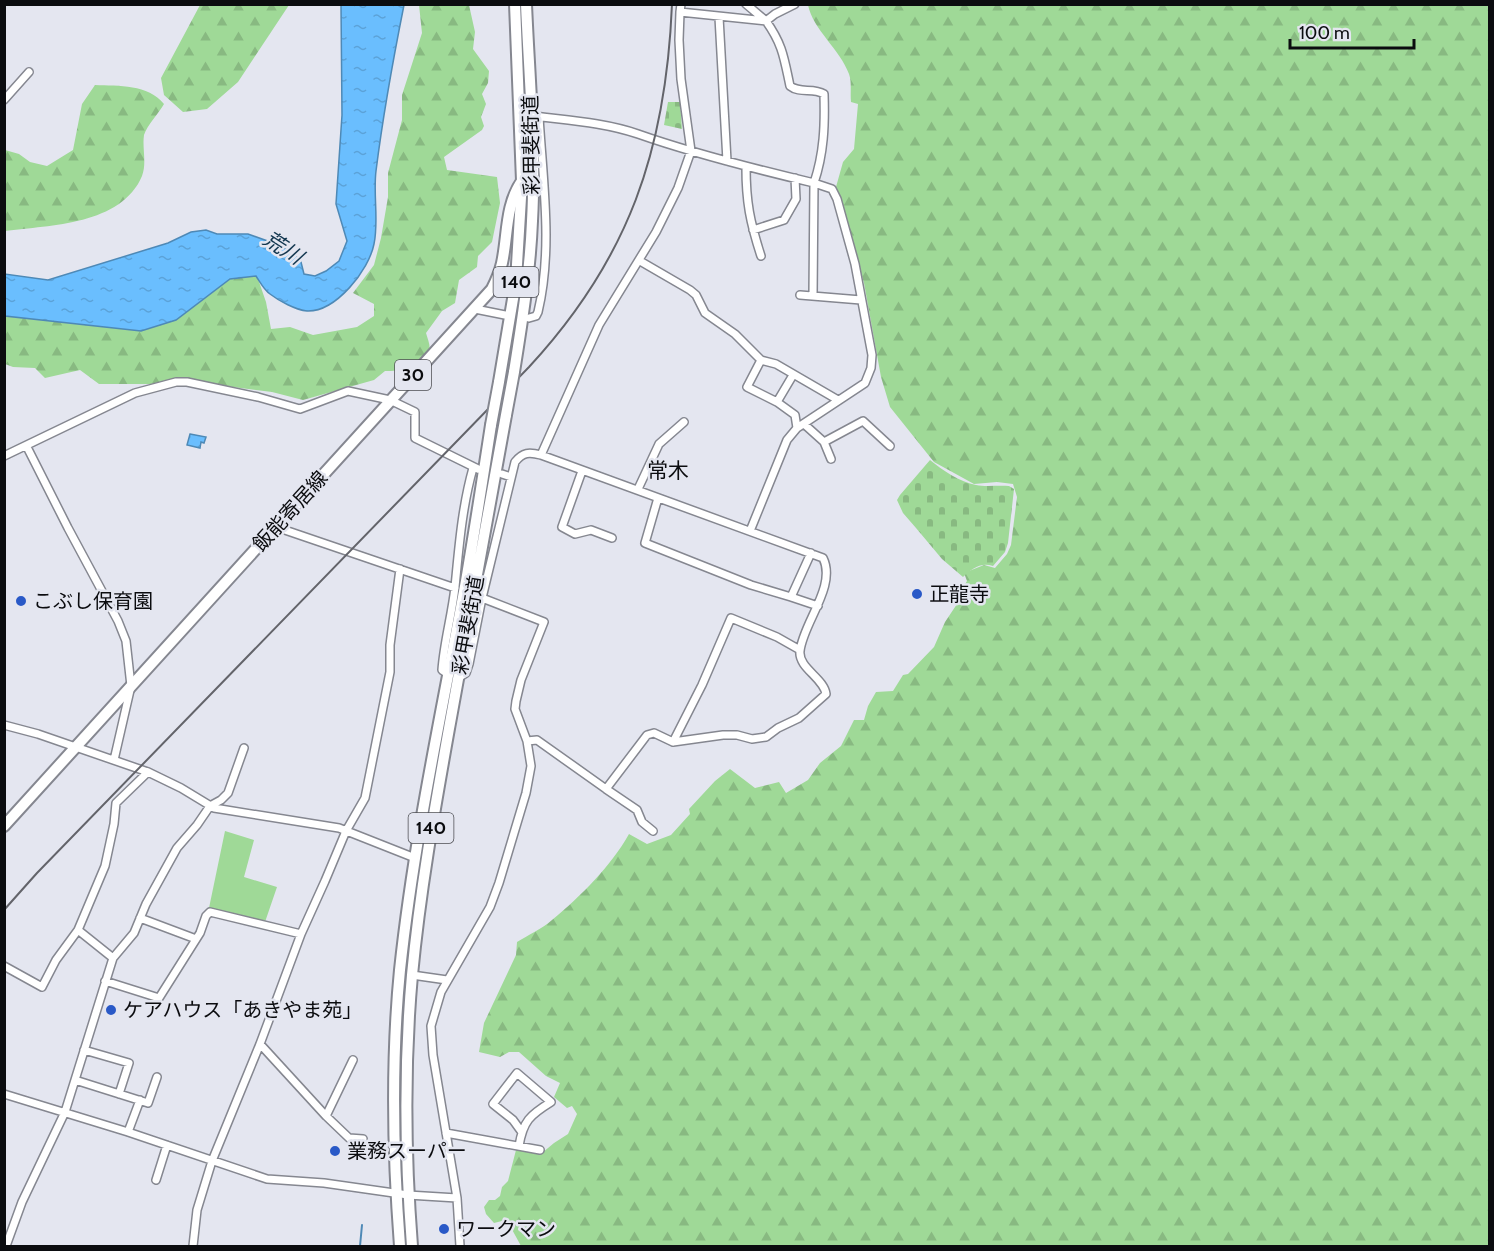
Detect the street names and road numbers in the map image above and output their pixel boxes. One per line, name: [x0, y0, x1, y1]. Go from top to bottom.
street label: 彩甲斐街道: [518, 95, 544, 195]
road number: 140: [494, 267, 538, 297]
road number: 30: [395, 360, 431, 390]
street label: 飯能寄居線: [248, 466, 332, 556]
street label: 彩甲斐街道: [447, 574, 489, 676]
road number: 140: [408, 813, 454, 843]

